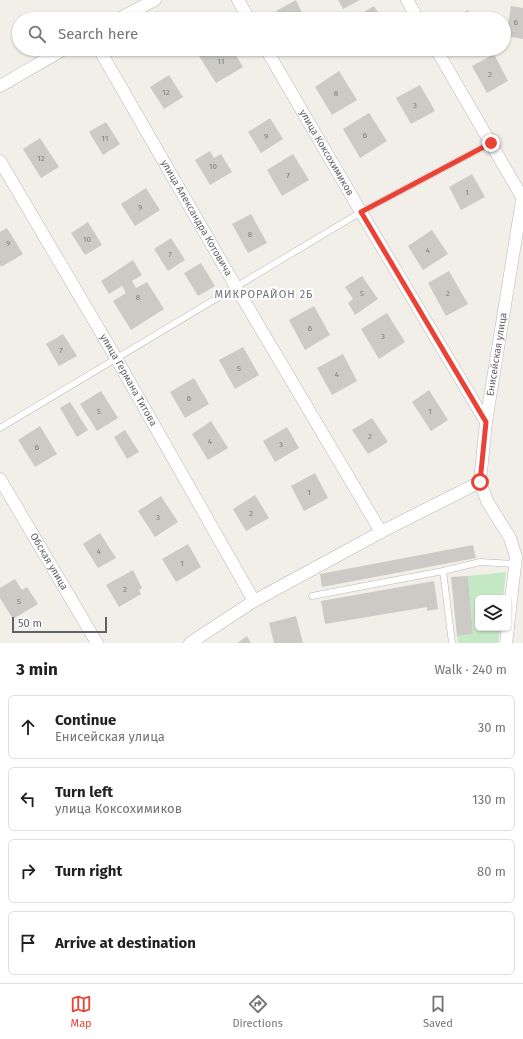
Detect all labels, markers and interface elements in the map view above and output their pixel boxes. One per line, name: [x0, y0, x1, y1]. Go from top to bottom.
search box: [12, 12, 511, 56]
house number: 6: [514, 18, 518, 27]
icon: search: [26, 23, 48, 45]
text: Search here: [58, 25, 138, 43]
house number: 11: [218, 57, 224, 66]
house number: 2: [488, 70, 492, 79]
house number: 12: [162, 88, 170, 97]
house number: 8: [334, 89, 339, 98]
house number: 3: [413, 101, 417, 110]
street label: улица Коксохимиков: [297, 107, 356, 198]
house number: 6: [363, 131, 367, 140]
house number: 9: [264, 132, 268, 141]
house number: 11: [102, 134, 108, 143]
route end: [482, 134, 500, 152]
house number: 12: [37, 154, 45, 163]
street label: улица Александра Котовича: [158, 158, 234, 278]
house number: 10: [209, 162, 217, 171]
house number: 7: [286, 171, 290, 180]
house number: 1: [465, 188, 469, 197]
house number: 9: [138, 203, 142, 212]
house number: 8: [248, 230, 253, 239]
house number: 10: [83, 235, 91, 244]
house number: 9: [6, 239, 10, 248]
house number: 4: [426, 246, 431, 255]
house number: 7: [168, 250, 172, 259]
district label: МИКРОРАЙОН 2Б: [215, 288, 313, 301]
house number: 5: [360, 289, 364, 298]
house number: 2: [446, 289, 450, 298]
house number: 8: [136, 293, 141, 302]
street label: Енисейская улица: [484, 312, 510, 397]
house number: 6: [308, 324, 312, 333]
street label: улица Германа Титова: [97, 332, 159, 428]
house number: 3: [381, 332, 385, 341]
house number: 7: [59, 346, 63, 355]
house number: 5: [237, 364, 241, 373]
house number: 4: [335, 370, 340, 379]
house number: 6: [187, 394, 191, 403]
house number: 5: [97, 407, 101, 416]
house number: 1: [428, 407, 432, 416]
house number: 2: [368, 432, 372, 441]
house number: 4: [208, 437, 213, 446]
house number: 3: [279, 440, 283, 449]
house number: 6: [35, 443, 39, 452]
route start: [471, 473, 489, 491]
house number: 1: [307, 488, 311, 497]
house number: 2: [249, 509, 253, 518]
house number: 3: [156, 513, 160, 522]
street label: Обская улица: [27, 531, 70, 592]
house number: 4: [97, 547, 102, 556]
house number: 1: [180, 559, 184, 568]
house number: 2: [123, 585, 127, 594]
map controls: [475, 595, 511, 631]
button: layers: [475, 595, 511, 631]
house number: 5: [17, 597, 21, 606]
scale bar: [12, 615, 107, 634]
text: 50 m: [18, 617, 42, 630]
text: 3 min: [16, 659, 58, 680]
text: Walk · 240 m: [434, 662, 507, 677]
text: Continue: [55, 711, 116, 729]
icon: ahead: [17, 716, 39, 738]
text: 30 m: [478, 720, 506, 735]
text: Енисейская улица: [55, 729, 165, 744]
text: Turn left: [55, 783, 113, 801]
icon: left: [17, 788, 39, 810]
text: 130 m: [472, 792, 506, 807]
text: улица Коксохимиков: [55, 801, 182, 816]
icon: right: [17, 860, 39, 882]
text: Turn right: [55, 862, 122, 880]
text: 80 m: [477, 864, 506, 879]
icon: arrive: [17, 932, 39, 954]
text: Arrive at destination: [55, 934, 196, 952]
tab: Map: [70, 993, 92, 1030]
tab: Directions: [232, 993, 283, 1030]
tab: Saved: [423, 993, 453, 1030]

